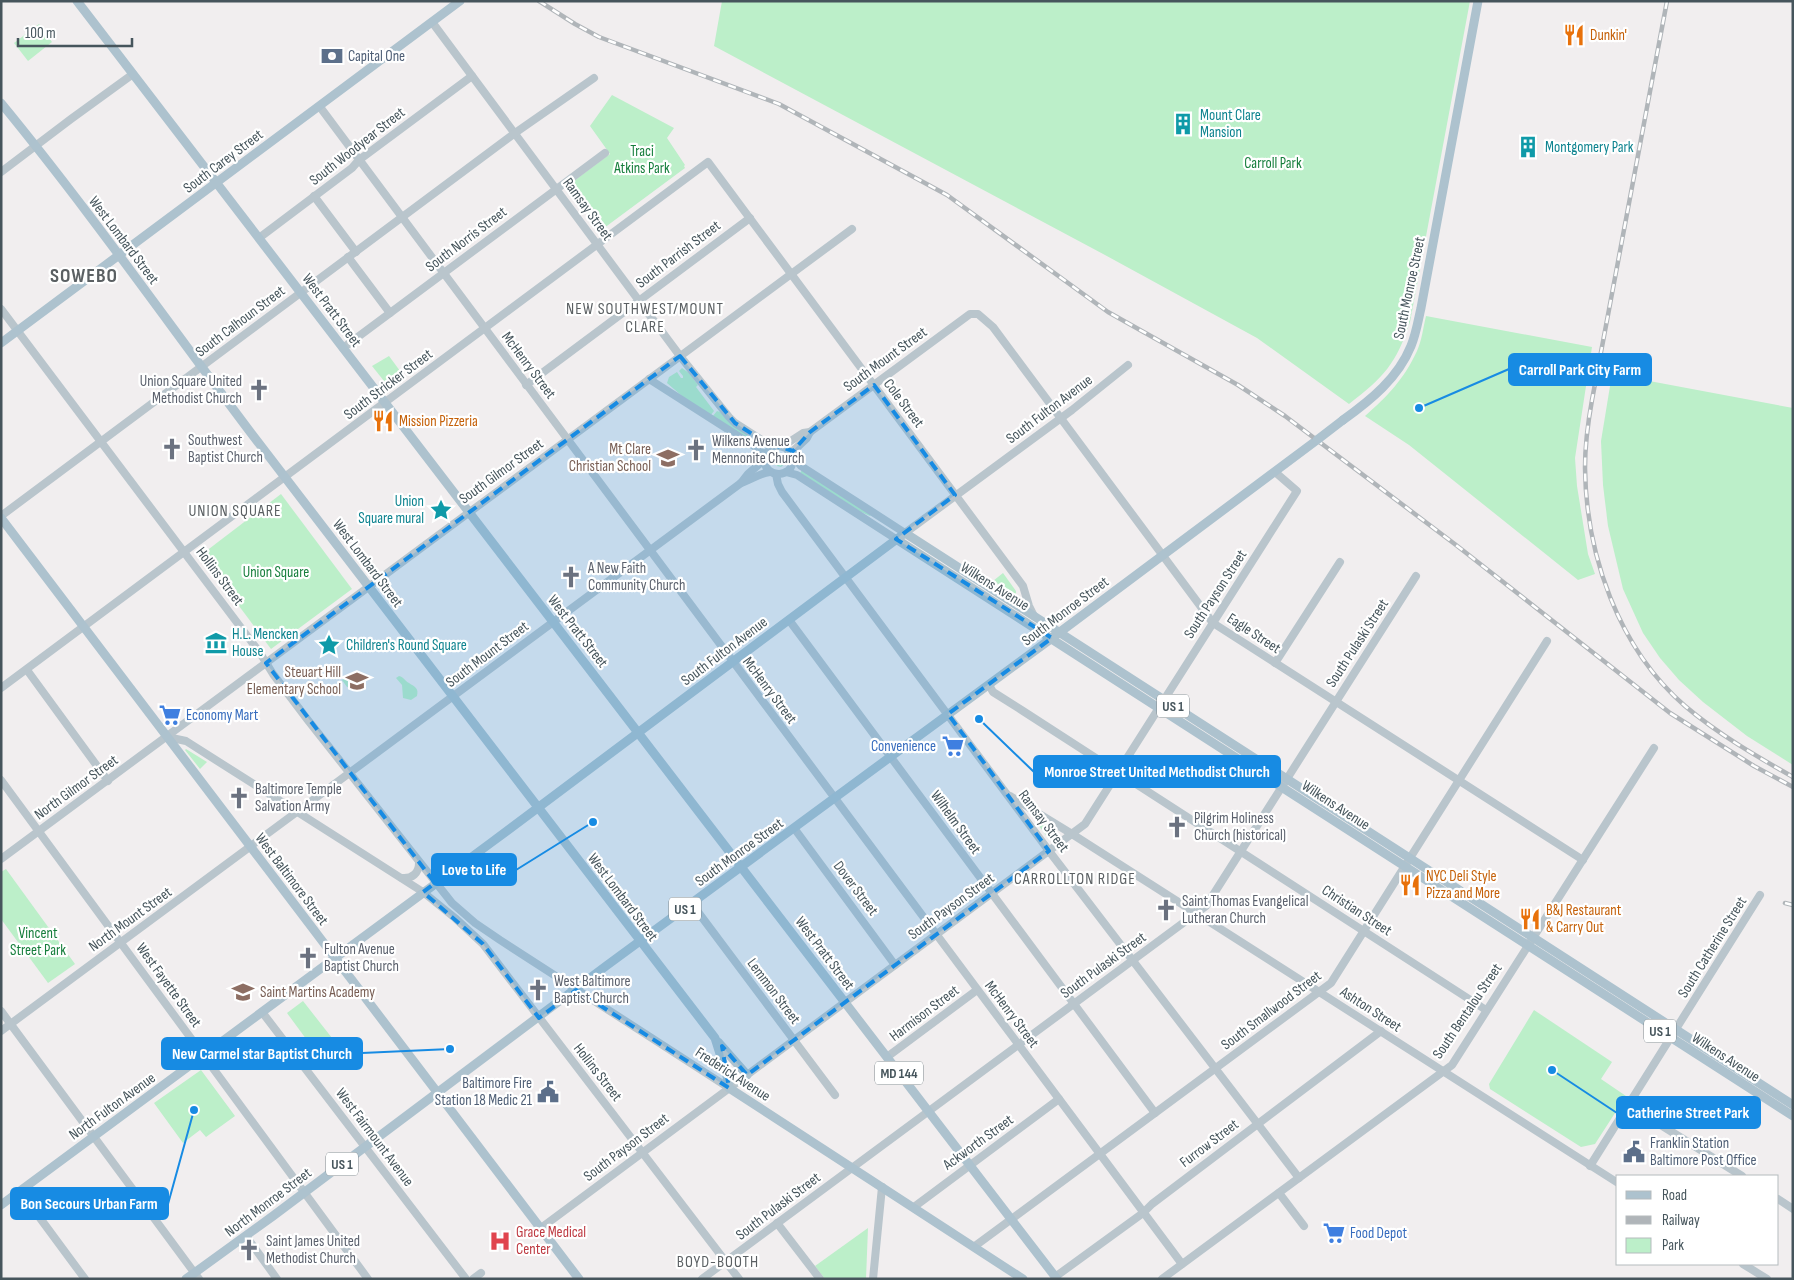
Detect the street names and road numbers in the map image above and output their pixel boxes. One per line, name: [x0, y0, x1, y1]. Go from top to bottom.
street label: South Woodyear Street: [306, 103, 409, 190]
street label: South Carey Street: [180, 125, 267, 198]
street label: Ramsay Street: [558, 174, 617, 245]
street label: West Lombard Street: [84, 192, 163, 288]
street label: South Norris Street: [422, 202, 511, 276]
street label: South Parrish Street: [632, 216, 725, 293]
street label: South Monroe Street: [1389, 235, 1430, 341]
street label: West Pratt Street: [298, 270, 366, 351]
street label: South Calhoun Street: [192, 281, 289, 361]
street label: South Mount Street: [840, 322, 931, 396]
street label: McHenry Street: [497, 328, 560, 403]
street label: South Stricker Street: [340, 345, 437, 424]
street label: South Fulton Avenue: [1002, 371, 1096, 448]
street label: Cole Street: [879, 375, 928, 432]
street label: South Gilmor Street: [455, 434, 548, 508]
street label: West Lombard Street: [328, 515, 407, 611]
street label: Hollins Street: [191, 543, 248, 610]
street label: South Payson Street: [1180, 546, 1251, 642]
street label: Wilkens Avenue: [957, 558, 1033, 615]
street label: South Monroe Street: [1018, 572, 1113, 650]
street label: West Pratt Street: [543, 591, 612, 672]
street label: South Pulaski Street: [1322, 595, 1393, 691]
street label: Eagle Street: [1223, 609, 1285, 658]
street label: South Fulton Avenue: [677, 613, 771, 690]
street label: South Mount Street: [442, 617, 533, 692]
street label: McHenry Street: [738, 653, 801, 728]
road number: US 1: [1157, 694, 1189, 718]
street label: North Gilmor Street: [31, 750, 122, 824]
street label: Wilkens Avenue: [1298, 776, 1373, 835]
street label: Ramsay Street: [1014, 786, 1073, 856]
street label: Wilhelm Street: [926, 787, 985, 858]
street label: South Monroe Street: [692, 814, 787, 891]
street label: West Baltimore Street: [251, 829, 333, 929]
street label: West Lombard Street: [583, 849, 662, 945]
street label: Dover Street: [829, 857, 883, 920]
street label: South Payson Street: [904, 869, 998, 944]
street label: Christian Street: [1318, 881, 1396, 940]
street label: North Mount Street: [85, 883, 176, 956]
street label: South Catherine Street: [1674, 893, 1751, 1001]
road number: US 1: [669, 898, 701, 921]
street label: West Pratt Street: [791, 913, 859, 994]
street label: South Pulaski Street: [1057, 928, 1150, 1003]
street label: West Fayette Street: [132, 939, 206, 1032]
street label: Lemmon Street: [743, 955, 805, 1028]
street label: South Bentalou Street: [1428, 960, 1507, 1063]
street label: South Smallwood Street: [1217, 966, 1326, 1054]
street label: McHenry Street: [980, 977, 1043, 1052]
street label: Harmison Street: [886, 981, 963, 1046]
street label: Ashton Street: [1336, 982, 1405, 1037]
road number: US 1: [1644, 1019, 1676, 1042]
street label: Wilkens Avenue: [1688, 1028, 1763, 1087]
street label: Hollins Street: [569, 1040, 626, 1105]
street label: Frederick Avenue: [692, 1043, 774, 1106]
road number: MD 144: [875, 1062, 923, 1084]
street label: North Fulton Avenue: [65, 1069, 159, 1144]
street label: West Fairmount Avenue: [331, 1084, 418, 1190]
street label: South Payson Street: [580, 1109, 673, 1186]
street label: Ackworth Street: [939, 1110, 1018, 1175]
street label: Furrow Street: [1176, 1115, 1243, 1172]
road number: US 1: [326, 1152, 358, 1176]
street label: North Monroe Street: [221, 1163, 316, 1241]
street label: South Pulaski Street: [732, 1168, 825, 1245]

